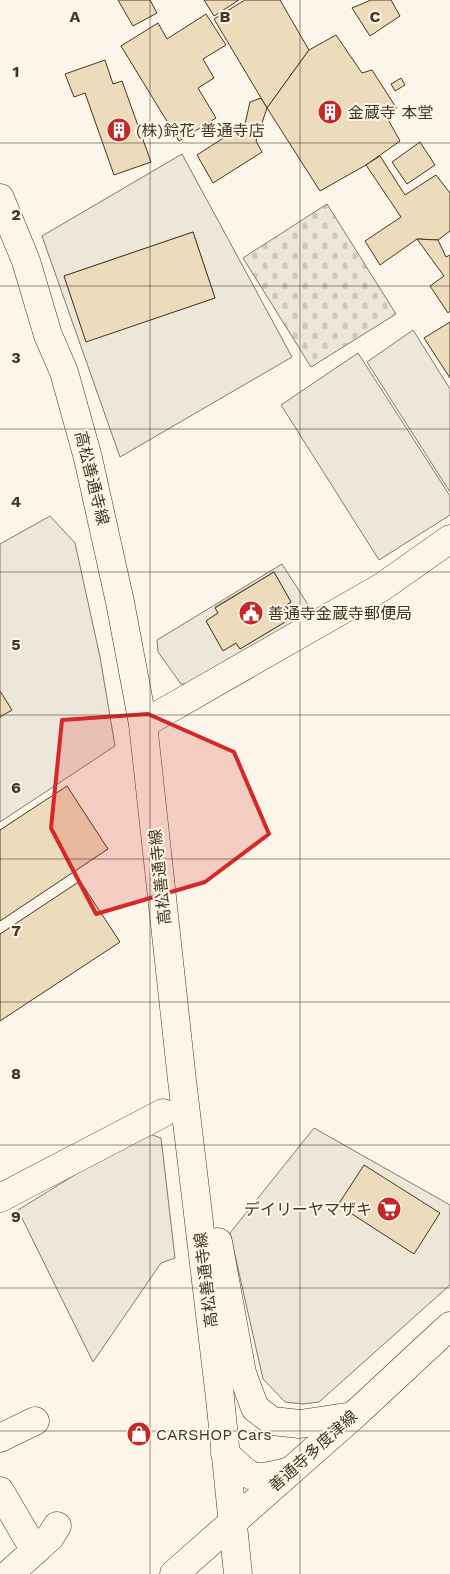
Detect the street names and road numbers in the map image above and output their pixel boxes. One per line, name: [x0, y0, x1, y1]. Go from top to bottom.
street label: 高松善通寺線: [71, 429, 113, 527]
street label: 高松善通寺線: [146, 828, 174, 926]
street label: 高松善通寺線: [191, 1231, 221, 1329]
street label: 善通寺多度津線: [265, 1406, 361, 1496]

